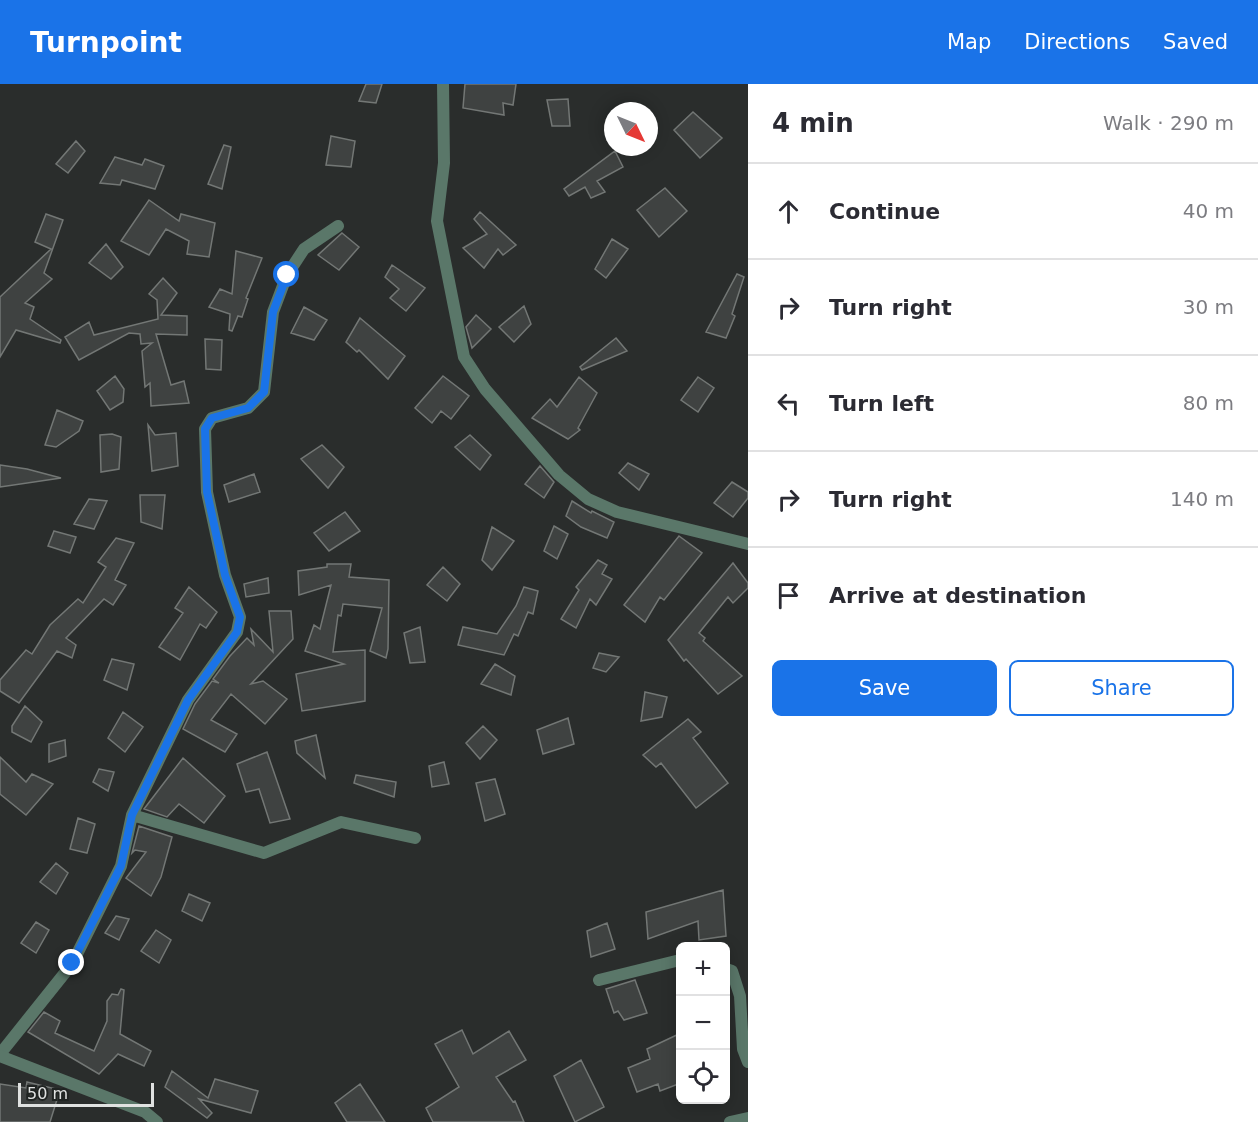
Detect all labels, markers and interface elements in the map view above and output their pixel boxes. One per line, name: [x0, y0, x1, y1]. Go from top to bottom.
text: Turnpoint: [30, 26, 182, 59]
text: Map: [947, 30, 991, 54]
text: Directions: [1024, 30, 1130, 54]
text: Saved: [1163, 30, 1228, 54]
north arrow: [604, 102, 658, 156]
text: 4 min: [772, 108, 854, 138]
text: Walk · 290 m: [1103, 111, 1234, 135]
icon: ahead: [772, 195, 805, 228]
text: Continue: [829, 199, 940, 224]
text: 40 m: [1183, 199, 1234, 223]
route start: [273, 261, 299, 287]
icon: right: [772, 291, 805, 324]
text: Turn right: [829, 295, 952, 320]
text: 30 m: [1183, 295, 1234, 319]
icon: left: [772, 387, 805, 420]
text: Turn left: [829, 391, 934, 416]
text: 80 m: [1183, 391, 1234, 415]
icon: right: [772, 483, 805, 516]
text: Turn right: [829, 487, 952, 512]
text: 140 m: [1170, 487, 1234, 511]
icon: arrive: [772, 579, 805, 612]
text: Arrive at destination: [829, 583, 1086, 608]
button: Save: [772, 660, 997, 716]
button: Share: [1009, 660, 1234, 716]
map controls: [676, 942, 730, 1104]
button: +: [676, 942, 730, 996]
route end: [58, 949, 84, 975]
button: −: [676, 996, 730, 1050]
button: locate: [676, 1050, 730, 1104]
scale bar: [18, 1080, 154, 1108]
text: 50 m: [27, 1084, 68, 1103]

